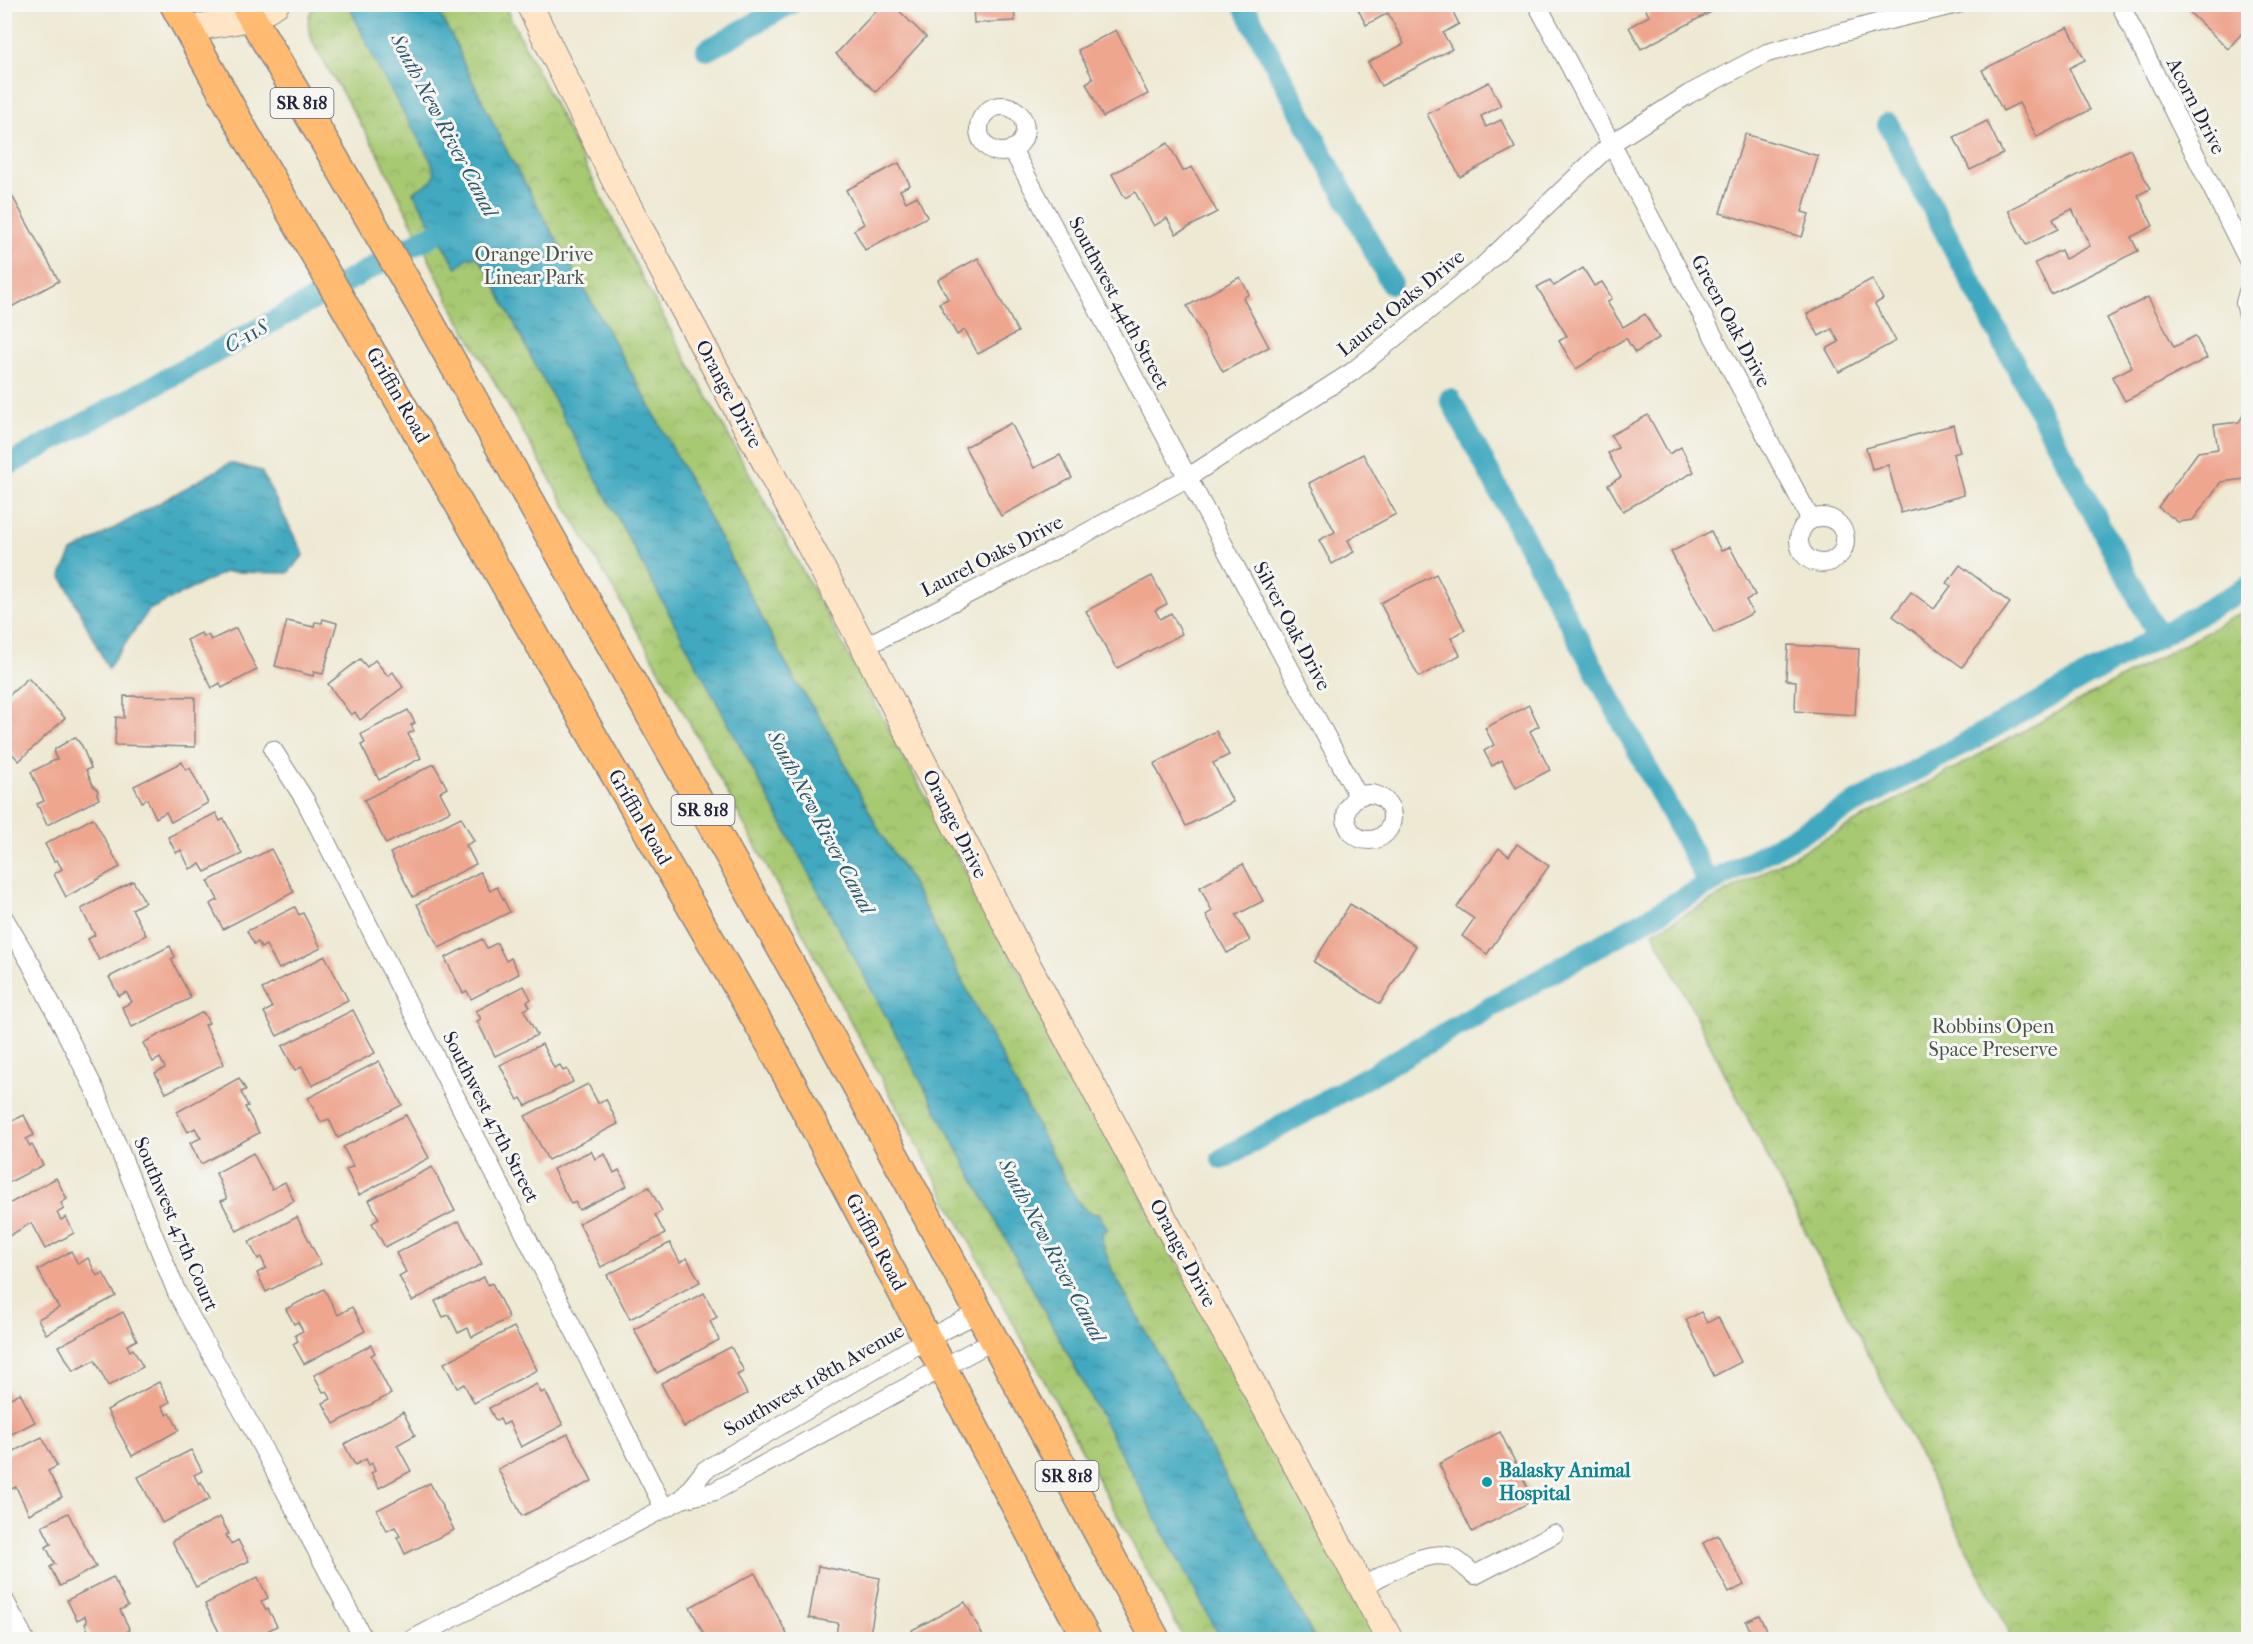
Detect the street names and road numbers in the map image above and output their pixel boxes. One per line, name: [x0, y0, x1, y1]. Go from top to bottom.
street label: Acorn Drive: [2161, 53, 2230, 158]
road number: SR 818: [270, 88, 334, 118]
street label: Southwest 44th Street: [1064, 213, 1174, 393]
street label: Laurel Oaks Drive: [1333, 245, 1469, 361]
street label: Green Oak Drive: [1686, 251, 1776, 391]
street label: Orange Drive: [691, 336, 767, 452]
street label: Griffin Road: [361, 343, 435, 448]
street label: Laurel Oaks Drive: [917, 510, 1067, 602]
street label: Silver Oak Drive: [1248, 558, 1336, 694]
street label: Griffin Road: [603, 765, 677, 870]
street label: Orange Drive: [918, 766, 992, 882]
road number: SR 818: [672, 795, 734, 825]
street label: Southwest 47th Street: [438, 1028, 544, 1206]
street label: Southwest 47th Court: [129, 1134, 223, 1314]
street label: Griffin Road: [841, 1190, 912, 1295]
street label: Orange Drive: [1145, 1195, 1221, 1311]
street label: Southwest 118th Avenue: [720, 1319, 908, 1441]
road number: SR 818: [1036, 1461, 1098, 1491]

